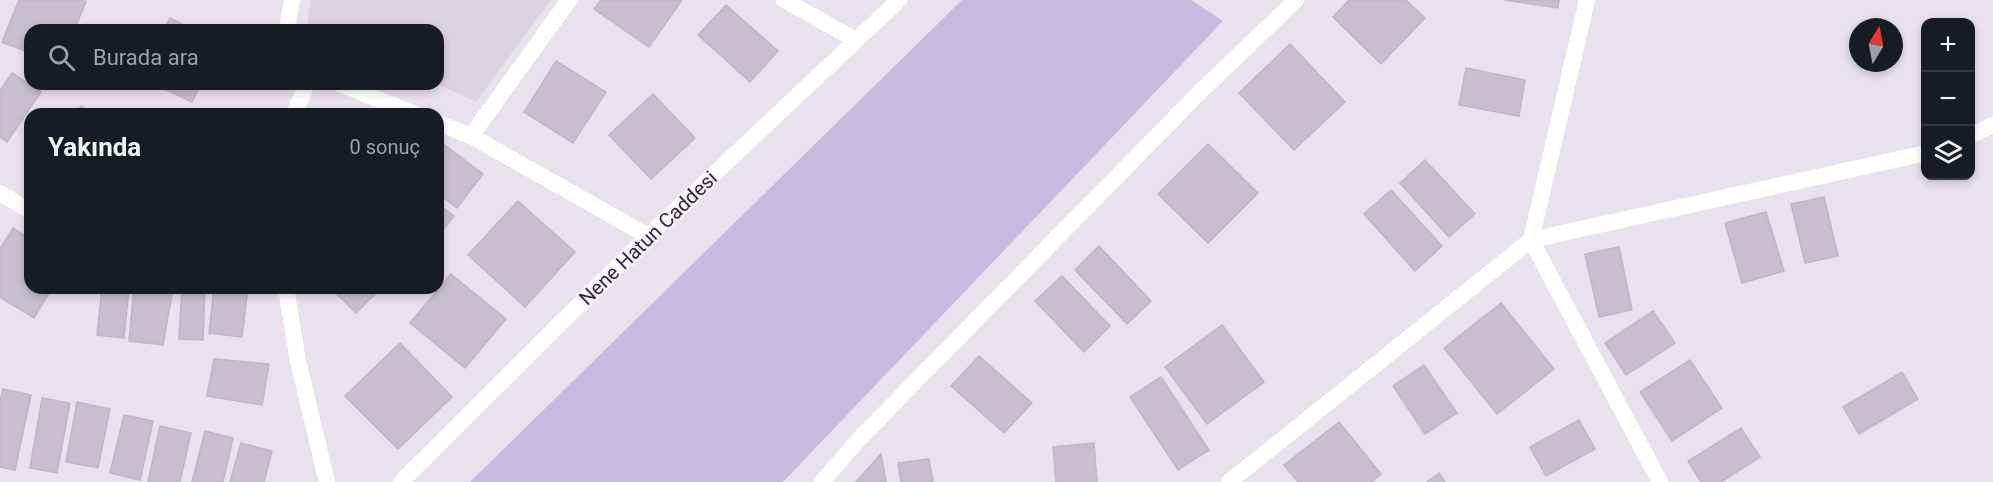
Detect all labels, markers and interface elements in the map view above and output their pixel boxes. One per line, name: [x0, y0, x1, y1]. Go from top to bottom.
north arrow: [1849, 18, 1903, 72]
map controls: [1921, 18, 1975, 180]
button: +: [1921, 18, 1975, 72]
search box: [24, 24, 444, 90]
icon: search: [45, 41, 78, 74]
text: Burada ara: [93, 45, 199, 70]
button: −: [1921, 72, 1975, 126]
button: layers: [1921, 126, 1975, 180]
text: Yakında: [48, 132, 141, 162]
text: 0 sonuç: [350, 135, 420, 159]
street label: Nene Hatun Caddesi: [574, 166, 722, 310]

